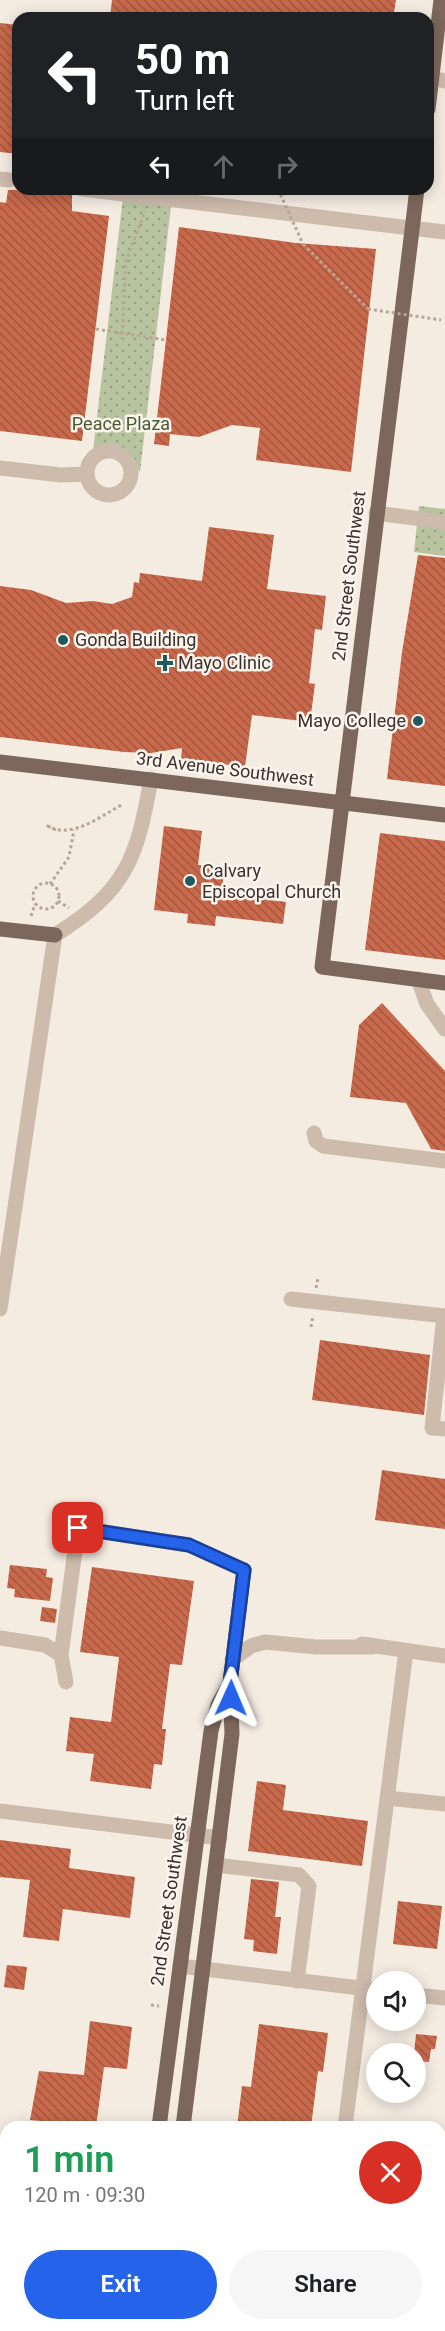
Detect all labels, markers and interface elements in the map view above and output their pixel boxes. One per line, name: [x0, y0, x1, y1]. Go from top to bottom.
text: 50 m: [135, 35, 230, 84]
icon: left: [36, 36, 114, 114]
text: Turn left: [135, 85, 235, 117]
icon: left: [144, 150, 177, 183]
icon: ahead: [207, 150, 240, 183]
icon: right: [270, 150, 303, 183]
park label: Peace Plaza: [72, 413, 170, 434]
street label: 2nd Street Southwest: [328, 489, 369, 662]
place label: Gonda Building: [75, 629, 196, 650]
marker: Gonda Building: [56, 633, 70, 647]
place label: Mayo Clinic: [178, 652, 271, 673]
marker: Mayo Clinic: [156, 654, 174, 672]
place label: Mayo College: [298, 710, 406, 731]
marker: Mayo College: [411, 714, 425, 728]
street label: 3rd Avenue Southwest: [135, 747, 315, 790]
place label: Calvary Episcopal Church: [202, 860, 341, 902]
marker: Calvary Episcopal Church: [183, 874, 197, 888]
pin: [52, 1502, 103, 1553]
icon: arrive: [61, 1511, 94, 1544]
position arrow: [199, 1666, 263, 1730]
street label: 2nd Street Southwest: [146, 1814, 191, 1987]
map controls: [366, 1971, 426, 2103]
button: sound: [366, 1971, 426, 2031]
button: search: [366, 2043, 426, 2103]
text: 1 min: [24, 2139, 114, 2181]
button: close: [359, 2141, 422, 2204]
text: 120 m · 09:30: [24, 2183, 145, 2207]
button: Exit: [24, 2250, 217, 2319]
button: Share: [229, 2250, 422, 2319]

